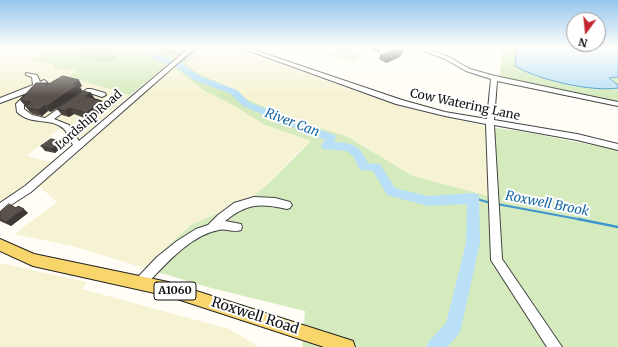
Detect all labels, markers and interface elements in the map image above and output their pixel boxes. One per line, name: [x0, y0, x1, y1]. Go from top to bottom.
north arrow: [566, 12, 606, 52]
text: N: [577, 35, 589, 51]
street label: Cow Watering Lane: [409, 86, 521, 124]
street label: Lordship Road: [53, 87, 125, 153]
water label: River Can: [263, 105, 321, 141]
water label: Roxwell Brook: [504, 188, 590, 220]
road number: A1060: [154, 282, 196, 300]
street label: Roxwell Road: [209, 294, 301, 338]

